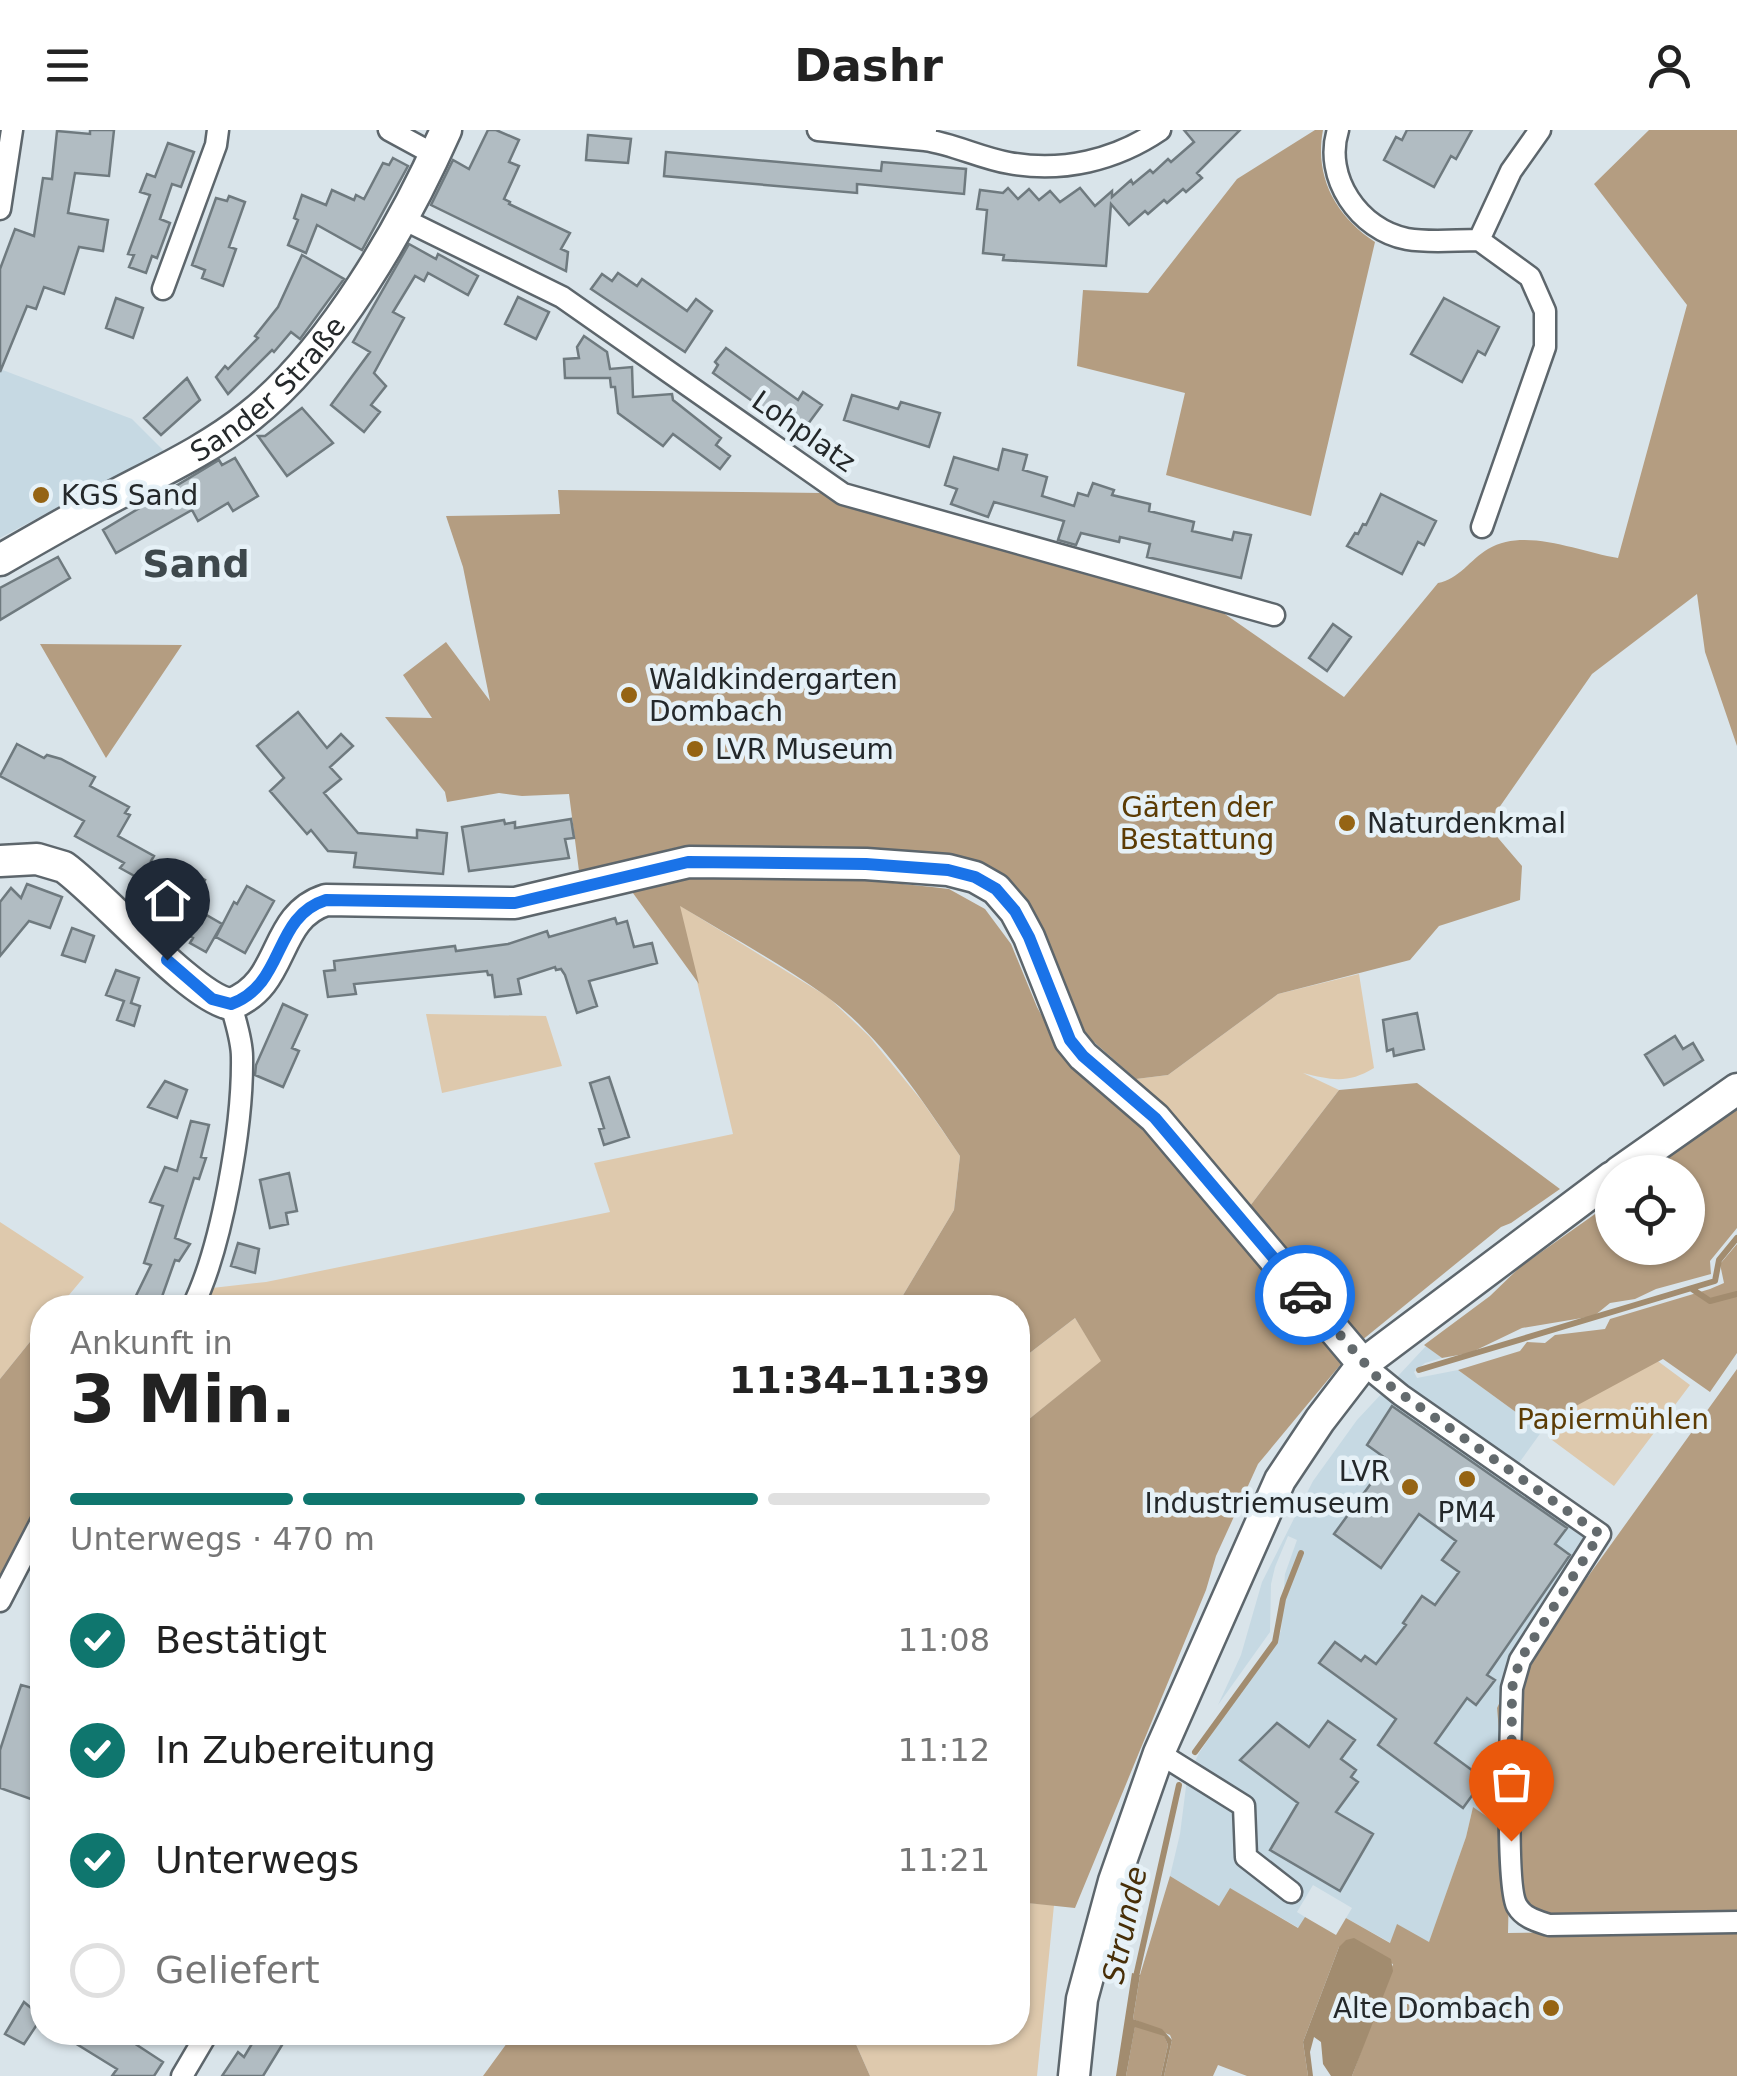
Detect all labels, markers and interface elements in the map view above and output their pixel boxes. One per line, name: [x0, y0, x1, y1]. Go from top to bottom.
icon: menu: [40, 38, 95, 93]
icon: person: [1642, 38, 1697, 93]
text: Dashr: [794, 39, 943, 92]
street label: Sander Straße: [185, 310, 352, 469]
street label: Lohplatz: [746, 384, 862, 479]
place label: KGS Sand: [61, 479, 198, 512]
marker: KGS Sand: [30, 484, 52, 506]
district label: Sand: [142, 542, 250, 586]
place label: Waldkindergarten Dombach: [649, 663, 898, 728]
marker: Waldkindergarten Dombach: [618, 684, 640, 706]
place label: LVR Museum: [715, 733, 894, 766]
marker: LVR Museum: [684, 738, 706, 760]
park label: Gärten der Bestattung: [1120, 791, 1274, 856]
place label: Naturdenkmal: [1367, 807, 1566, 840]
marker: Naturdenkmal: [1336, 812, 1358, 834]
pin: [125, 858, 210, 961]
icon: home: [140, 873, 195, 928]
map controls: [1595, 1155, 1705, 1265]
button: locate: [1595, 1155, 1705, 1265]
courier: [1255, 1245, 1355, 1345]
icon: car: [1278, 1268, 1333, 1323]
text: Ankunft in: [70, 1324, 233, 1362]
text: 11:34–11:39: [729, 1358, 990, 1402]
text: 3 Min.: [70, 1362, 296, 1437]
park label: Papiermühlen: [1517, 1403, 1709, 1436]
place label: LVR Industriemuseum: [1145, 1455, 1390, 1520]
marker: PM4: [1456, 1468, 1478, 1490]
marker: LVR Industriemuseum: [1399, 1476, 1421, 1498]
place label: PM4: [1438, 1496, 1496, 1529]
text: Unterwegs · 470 m: [70, 1520, 375, 1558]
icon: check: [70, 1613, 125, 1668]
text: Bestätigt: [155, 1618, 327, 1662]
text: 11:08: [898, 1621, 990, 1659]
icon: check: [70, 1723, 125, 1778]
text: In Zubereitung: [155, 1728, 436, 1772]
text: 11:12: [898, 1731, 990, 1769]
pin: [1469, 1739, 1554, 1842]
icon: bag: [1484, 1754, 1539, 1809]
icon: check: [70, 1833, 125, 1888]
text: Unterwegs: [155, 1838, 359, 1882]
text: 11:21: [898, 1841, 990, 1879]
water label: Strunde: [1095, 1863, 1154, 1987]
text: Geliefert: [155, 1948, 320, 1992]
place label: Alte Dombach: [1333, 1992, 1531, 2025]
marker: Alte Dombach: [1540, 1997, 1562, 2019]

